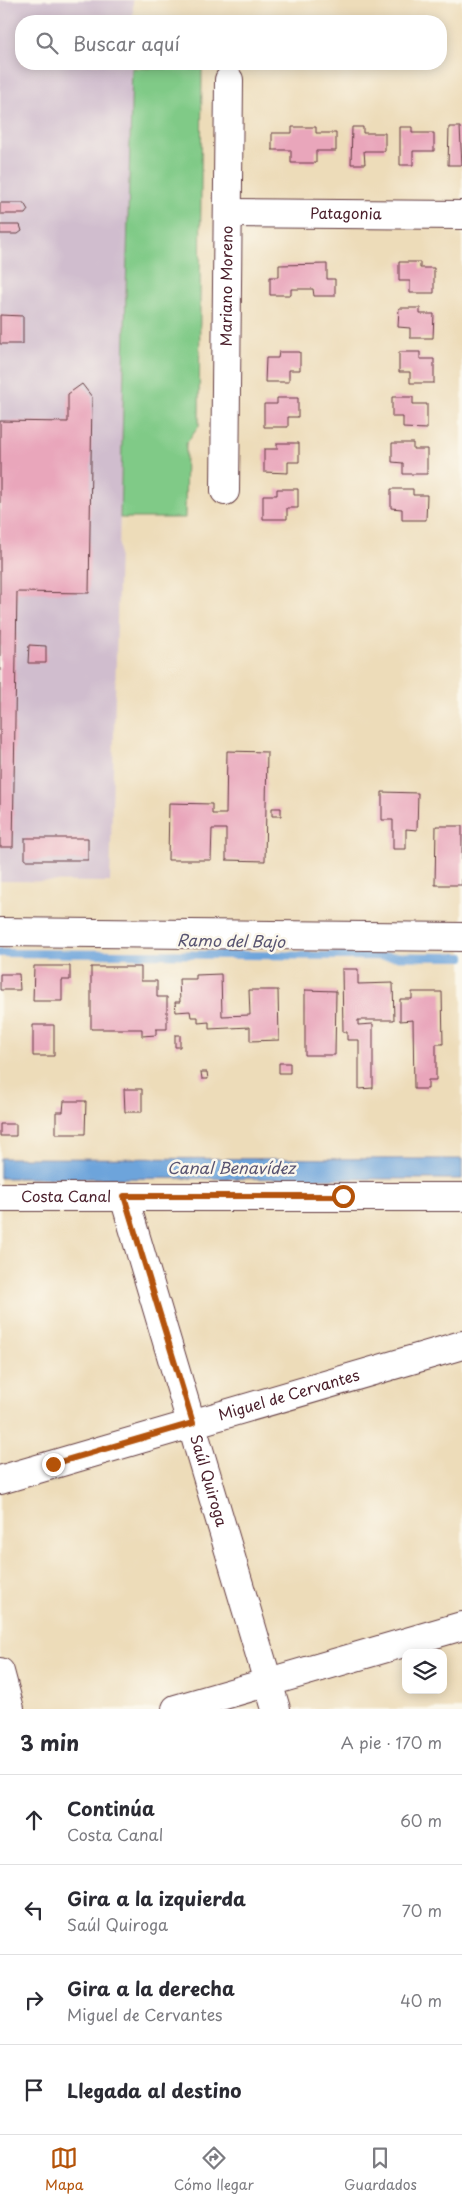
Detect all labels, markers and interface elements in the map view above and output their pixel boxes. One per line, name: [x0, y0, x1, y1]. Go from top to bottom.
search box: [15, 15, 447, 70]
icon: search: [33, 29, 61, 57]
text: Buscar aquí: [73, 29, 180, 57]
street label: Patagonia: [310, 201, 383, 224]
street label: Mariano Moreno: [213, 226, 238, 346]
water label: Ramo del Bajo: [177, 927, 286, 953]
water label: Canal Benavídez: [167, 1155, 297, 1179]
street label: Costa Canal: [21, 1184, 111, 1207]
route start: [332, 1185, 355, 1208]
street label: Miguel de Cervantes: [215, 1363, 362, 1426]
street label: Saúl Quiroga: [185, 1432, 234, 1530]
route end: [42, 1453, 65, 1476]
map controls: [402, 1649, 447, 1694]
button: layers: [402, 1649, 447, 1694]
text: 3 min: [20, 1726, 79, 1758]
text: A pie · 170 m: [341, 1730, 442, 1754]
text: Continúa: [67, 1794, 155, 1822]
icon: ahead: [20, 1806, 48, 1834]
text: 60 m: [400, 1808, 442, 1832]
text: Costa Canal: [67, 1822, 163, 1846]
text: Gira a la izquierda: [67, 1884, 246, 1912]
icon: left: [20, 1896, 48, 1924]
text: 70 m: [402, 1898, 442, 1922]
text: Saúl Quiroga: [67, 1912, 168, 1936]
text: Gira a la derecha: [67, 1974, 235, 2002]
icon: right: [20, 1986, 48, 2014]
text: 40 m: [400, 1988, 442, 2012]
text: Miguel de Cervantes: [67, 2002, 222, 2026]
icon: arrive: [20, 2076, 48, 2104]
text: Llegada al destino: [67, 2076, 241, 2104]
tab: Mapa: [45, 2144, 84, 2195]
tab: Cómo llegar: [174, 2144, 254, 2195]
tab: Guardados: [344, 2144, 417, 2195]

